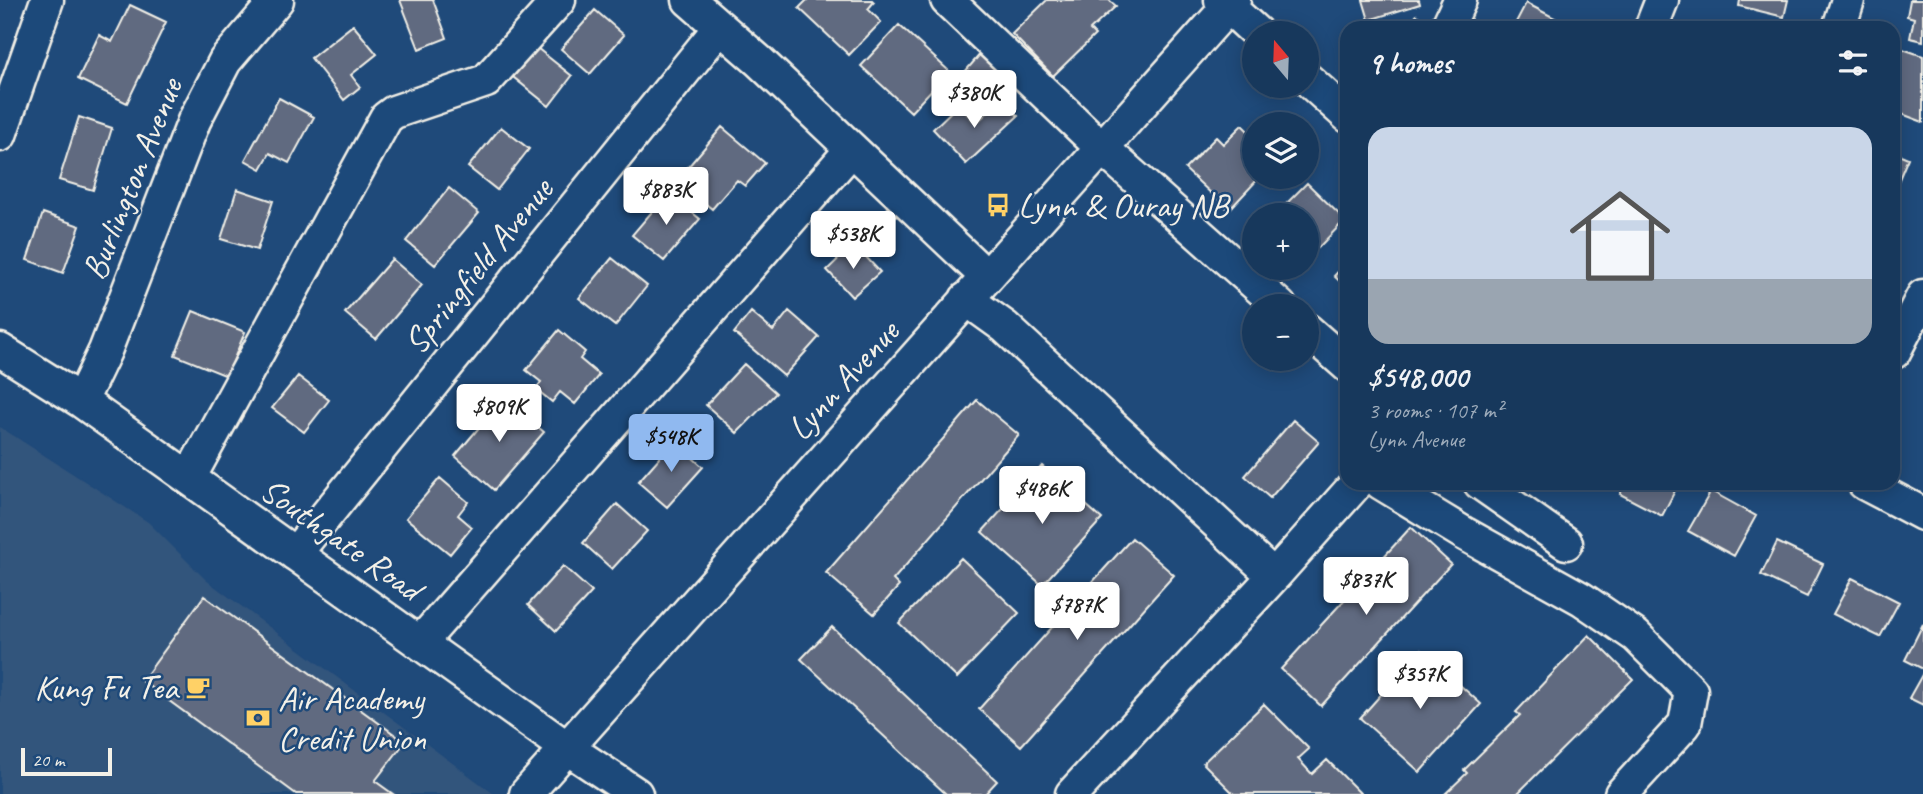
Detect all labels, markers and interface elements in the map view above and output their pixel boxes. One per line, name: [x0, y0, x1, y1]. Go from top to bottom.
north arrow: [1242, 21, 1320, 98]
map controls: [1242, 21, 1319, 371]
text: 9 homes: [1368, 44, 1452, 82]
icon: filters: [1834, 44, 1872, 82]
street label: Burlington Avenue: [71, 69, 194, 286]
pin: $380K: [925, 71, 1023, 130]
text: $380K: [947, 78, 1001, 107]
button: layers: [1242, 112, 1319, 189]
street label: Springfield Avenue: [393, 167, 564, 363]
pin: $883K: [617, 168, 715, 227]
icon: home: [1557, 173, 1683, 299]
text: $883K: [639, 175, 693, 204]
place label: Lynn & Ouray NB: [1018, 183, 1232, 228]
bus stop icon: Lynn & Ouray NB: [984, 191, 1012, 219]
button: +: [1242, 203, 1319, 280]
pin: $538K: [804, 212, 902, 271]
text: $538K: [827, 219, 879, 248]
button: −: [1242, 294, 1319, 371]
street label: Lynn Avenue: [777, 309, 911, 450]
text: $548,000: [1368, 358, 1468, 396]
pin: $809K: [450, 384, 548, 444]
text: $809K: [473, 392, 525, 421]
text: 3 rooms · 107 m²: [1368, 396, 1503, 425]
pin: $548K: [622, 414, 720, 474]
text: $548K: [645, 422, 697, 451]
text: Lynn Avenue: [1368, 425, 1464, 454]
pin: $486K: [993, 466, 1091, 526]
street label: Southgate Road: [252, 467, 435, 614]
text: $486K: [1015, 474, 1069, 503]
pin: $837K: [1317, 558, 1415, 617]
text: $837K: [1340, 565, 1393, 594]
pin: $787K: [1028, 582, 1126, 642]
text: $787K: [1051, 590, 1103, 619]
pin: $357K: [1371, 652, 1469, 711]
text: $357K: [1394, 659, 1446, 688]
place label: Kung Fu Tea: [34, 665, 181, 710]
cafe icon: Kung Fu Tea: [184, 673, 212, 701]
place label: Air Academy Credit Union: [278, 676, 426, 761]
bank icon: Air Academy Credit Union: [244, 704, 272, 732]
scale bar: [21, 745, 112, 777]
text: 20 m: [32, 748, 64, 772]

